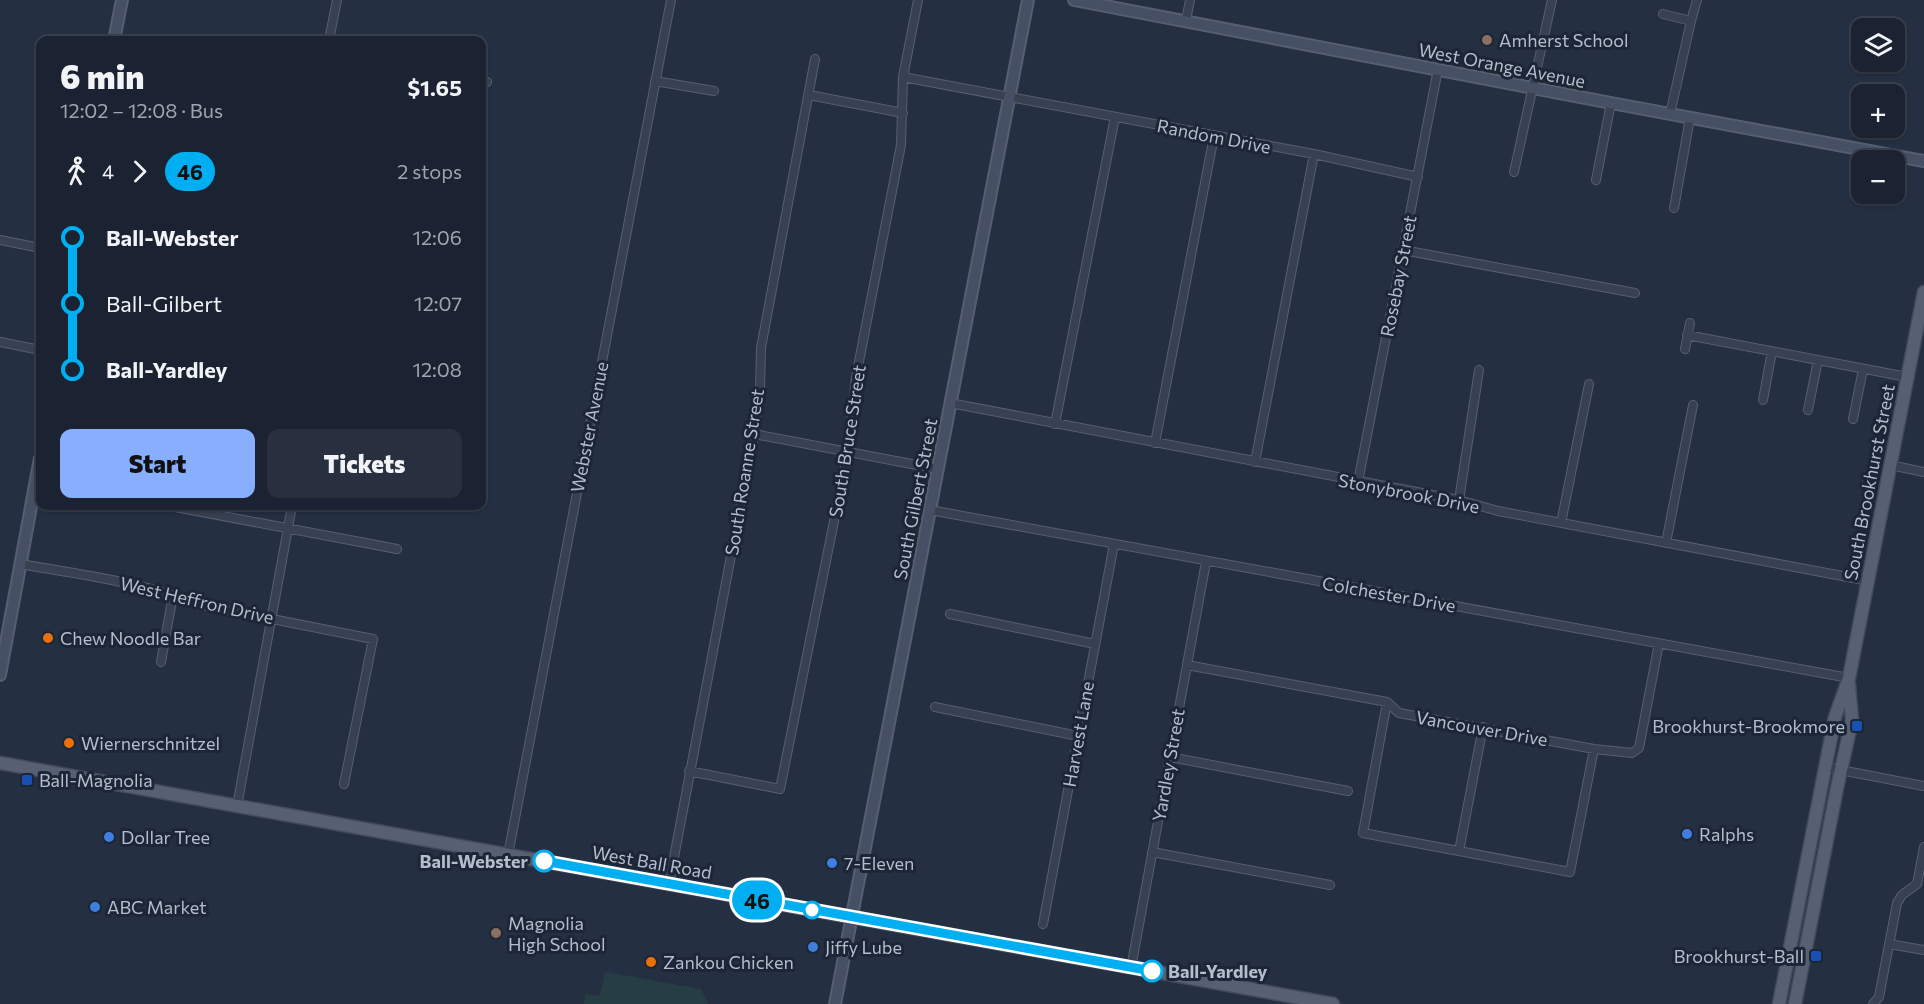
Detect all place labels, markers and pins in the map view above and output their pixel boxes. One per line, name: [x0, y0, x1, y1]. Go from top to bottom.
place label: Amherst School: [1499, 29, 1629, 51]
marker: Amherst School: [1480, 33, 1494, 47]
place label: Chew Noodle Bar: [60, 627, 201, 649]
marker: Chew Noodle Bar: [41, 631, 55, 645]
place label: Brookhurst-Brookmore: [1652, 715, 1845, 737]
marker: Brookhurst-Brookmore: [1850, 719, 1864, 733]
place label: Wiernerschnitzel: [81, 732, 220, 754]
marker: Wiernerschnitzel: [62, 736, 76, 750]
place label: Ball-Magnolia: [39, 769, 153, 791]
marker: Ball-Magnolia: [20, 773, 34, 787]
place label: Ralphs: [1699, 823, 1754, 845]
place label: Dollar Tree: [121, 826, 210, 848]
marker: Ralphs: [1680, 827, 1694, 841]
marker: Dollar Tree: [102, 830, 116, 844]
place label: Ball-Webster: [420, 850, 529, 872]
marker: Ball-Webster: [533, 850, 555, 872]
place label: 7-Eleven: [844, 852, 914, 874]
marker: 7-Eleven: [825, 856, 839, 870]
place label: ABC Market: [107, 896, 207, 918]
marker: ABC Market: [88, 900, 102, 914]
unlabelled marker: [803, 901, 821, 919]
place label: Magnolia High School: [508, 912, 606, 955]
marker: Magnolia High School: [489, 926, 503, 940]
place label: Jiffy Lube: [825, 936, 902, 958]
marker: Jiffy Lube: [806, 940, 820, 954]
place label: Brookhurst-Ball: [1674, 945, 1804, 967]
marker: Brookhurst-Ball: [1809, 949, 1823, 963]
place label: Zankou Chicken: [663, 951, 794, 973]
marker: Zankou Chicken: [644, 955, 658, 969]
marker: Ball-Yardley: [1141, 960, 1163, 982]
place label: Ball-Yardley: [1168, 960, 1268, 982]

